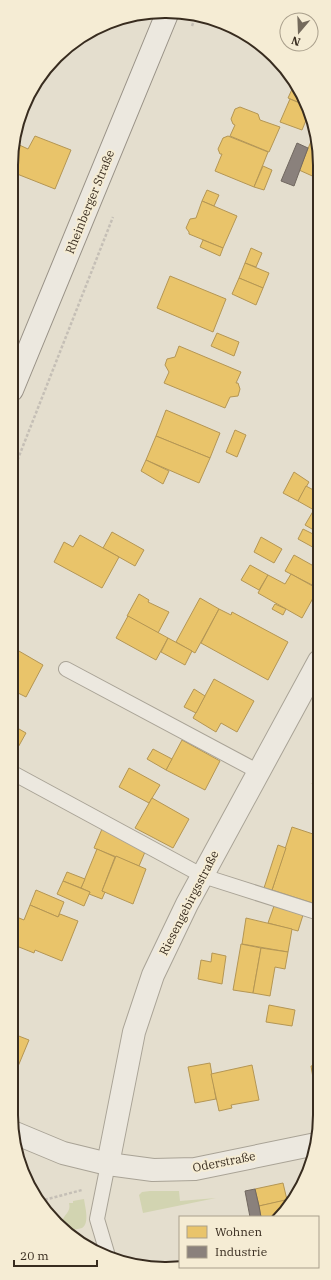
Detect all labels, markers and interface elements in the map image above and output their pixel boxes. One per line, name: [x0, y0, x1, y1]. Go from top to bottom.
north arrow: [279, 12, 319, 52]
text: N: [289, 33, 302, 49]
street label: Rheinberger Straße: [62, 148, 117, 256]
street label: Riesengebirgsstraße: [156, 848, 222, 958]
street label: Oderstraße: [191, 1148, 257, 1175]
legend: [179, 1216, 319, 1268]
text: Wohnen: [215, 1224, 262, 1239]
scale bar: [14, 1242, 97, 1268]
text: Industrie: [215, 1244, 267, 1259]
text: 20 m: [20, 1248, 49, 1263]

